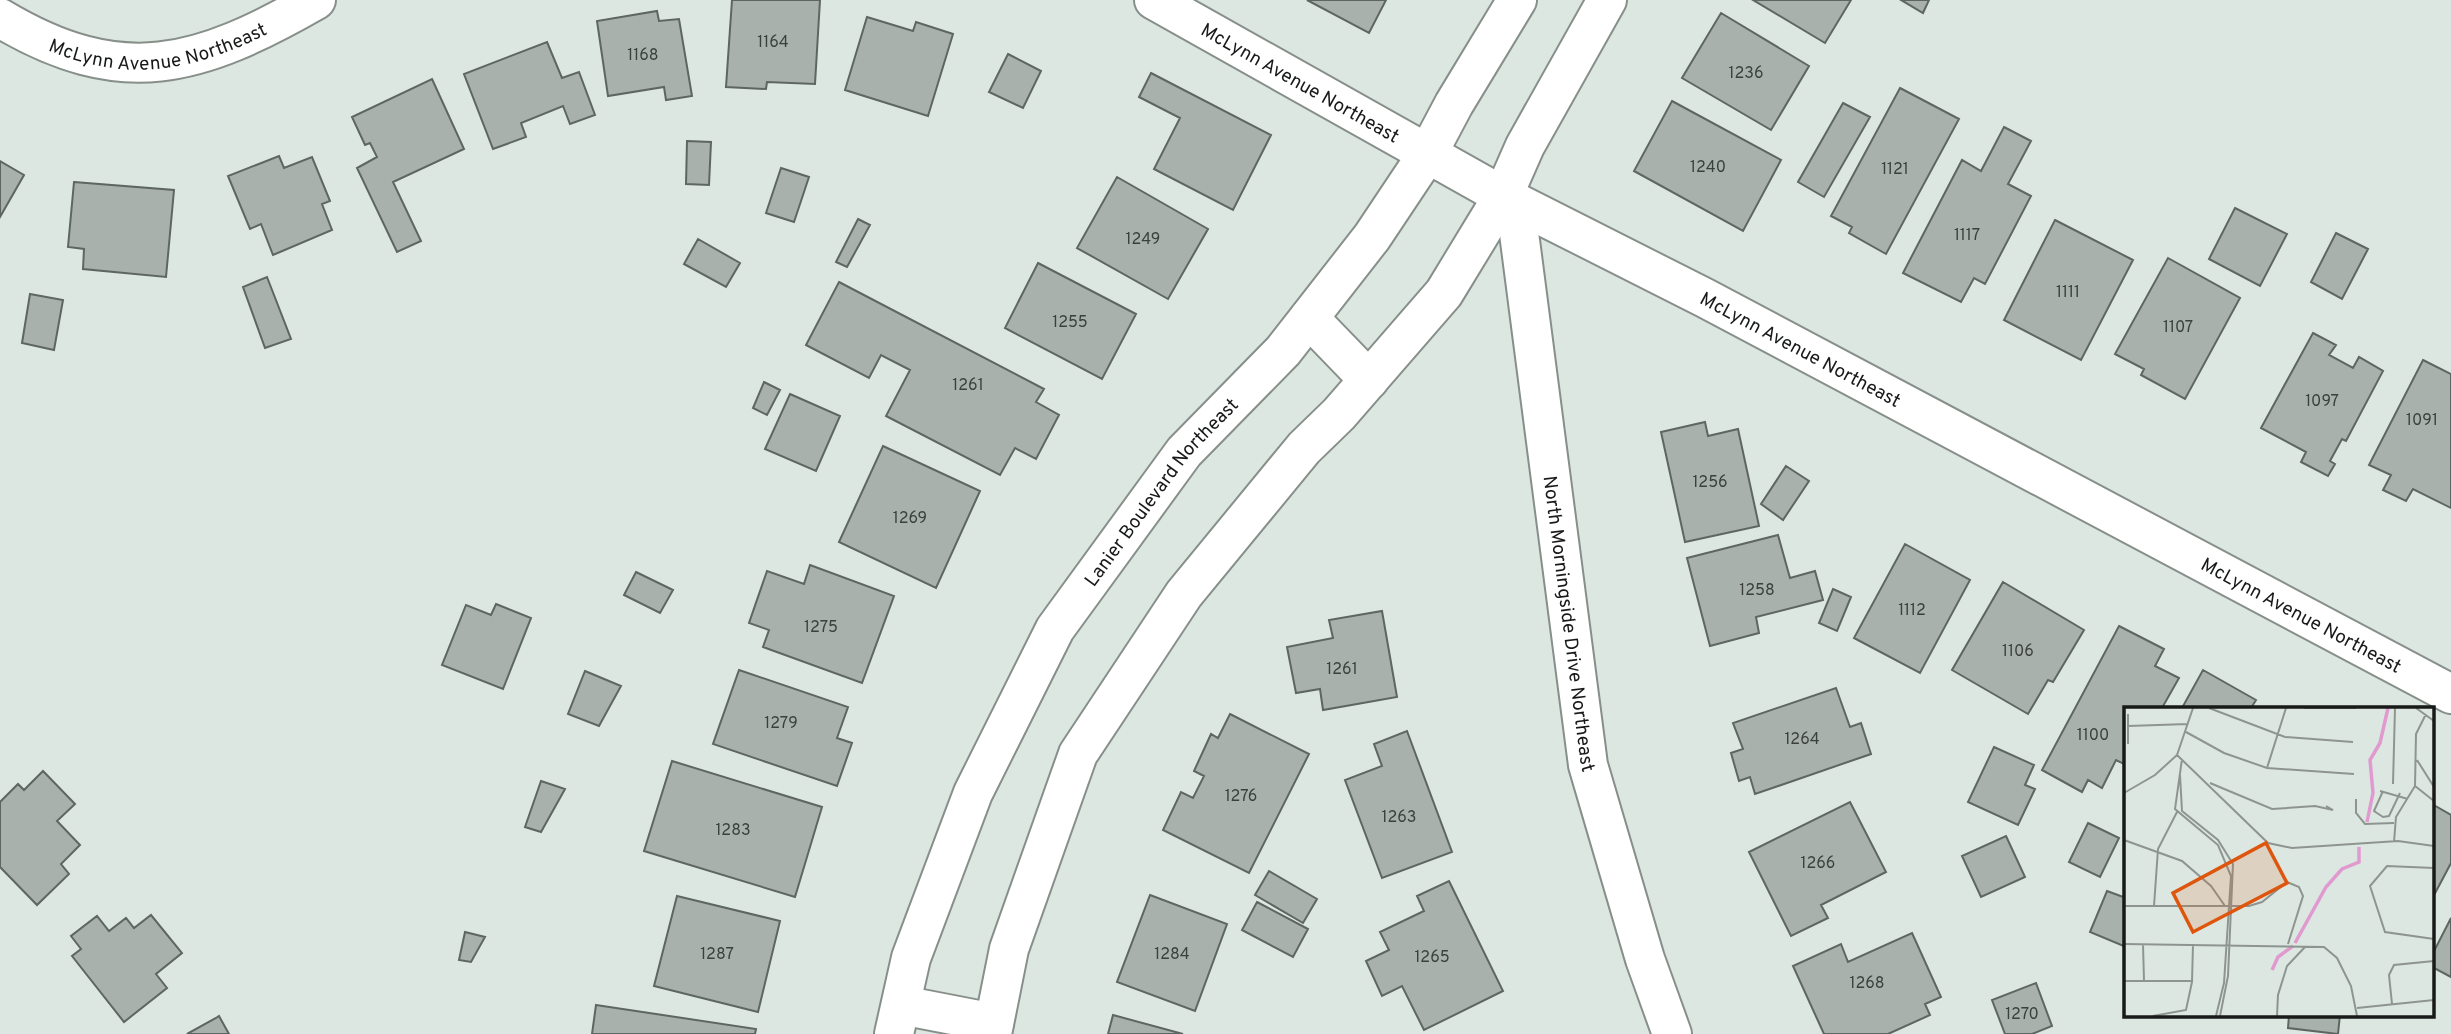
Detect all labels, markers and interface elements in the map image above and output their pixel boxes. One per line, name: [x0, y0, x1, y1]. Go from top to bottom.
street label: McLynn Avenue Northeast: [45, 18, 271, 77]
street label: McLynn Avenue Northeast: [1196, 19, 1403, 149]
house number: 1164: [757, 33, 789, 53]
house number: 1168: [627, 46, 659, 66]
house number: 1236: [1729, 64, 1763, 84]
house number: 1240: [1690, 158, 1726, 178]
house number: 1121: [1881, 160, 1909, 180]
house number: 1117: [1954, 226, 1980, 246]
house number: 1249: [1126, 230, 1160, 250]
house number: 1111: [2056, 283, 2080, 303]
street label: McLynn Avenue Northeast: [1695, 288, 1904, 414]
house number: 1255: [1052, 313, 1088, 333]
house number: 1107: [2163, 318, 2193, 338]
house number: 1261: [952, 376, 984, 396]
house number: 1097: [2305, 392, 2339, 412]
street label: Lanier Boulevard Northeast: [1080, 394, 1244, 592]
house number: 1091: [2406, 411, 2438, 431]
house number: 1256: [1692, 473, 1728, 493]
street label: North Morningside Drive Northeast: [1537, 474, 1599, 775]
house number: 1269: [893, 509, 927, 529]
street label: McLynn Avenue Northeast: [2196, 553, 2405, 680]
house number: 1258: [1739, 581, 1775, 601]
house number: 1112: [1898, 601, 1926, 621]
house number: 1275: [804, 618, 838, 638]
house number: 1106: [2002, 642, 2034, 662]
house number: 1261: [1326, 660, 1358, 680]
inset map: [2124, 707, 2434, 1016]
house number: 1279: [764, 714, 798, 734]
house number: 1100: [2077, 726, 2109, 746]
house number: 1264: [1784, 730, 1820, 750]
house number: 1276: [1225, 787, 1257, 807]
house number: 1263: [1382, 808, 1416, 828]
house number: 1283: [715, 821, 751, 841]
house number: 1266: [1801, 854, 1835, 874]
house number: 1287: [700, 945, 734, 965]
house number: 1284: [1154, 945, 1190, 965]
house number: 1265: [1414, 948, 1450, 968]
house number: 1268: [1849, 974, 1885, 994]
house number: 1270: [2005, 1005, 2039, 1025]

